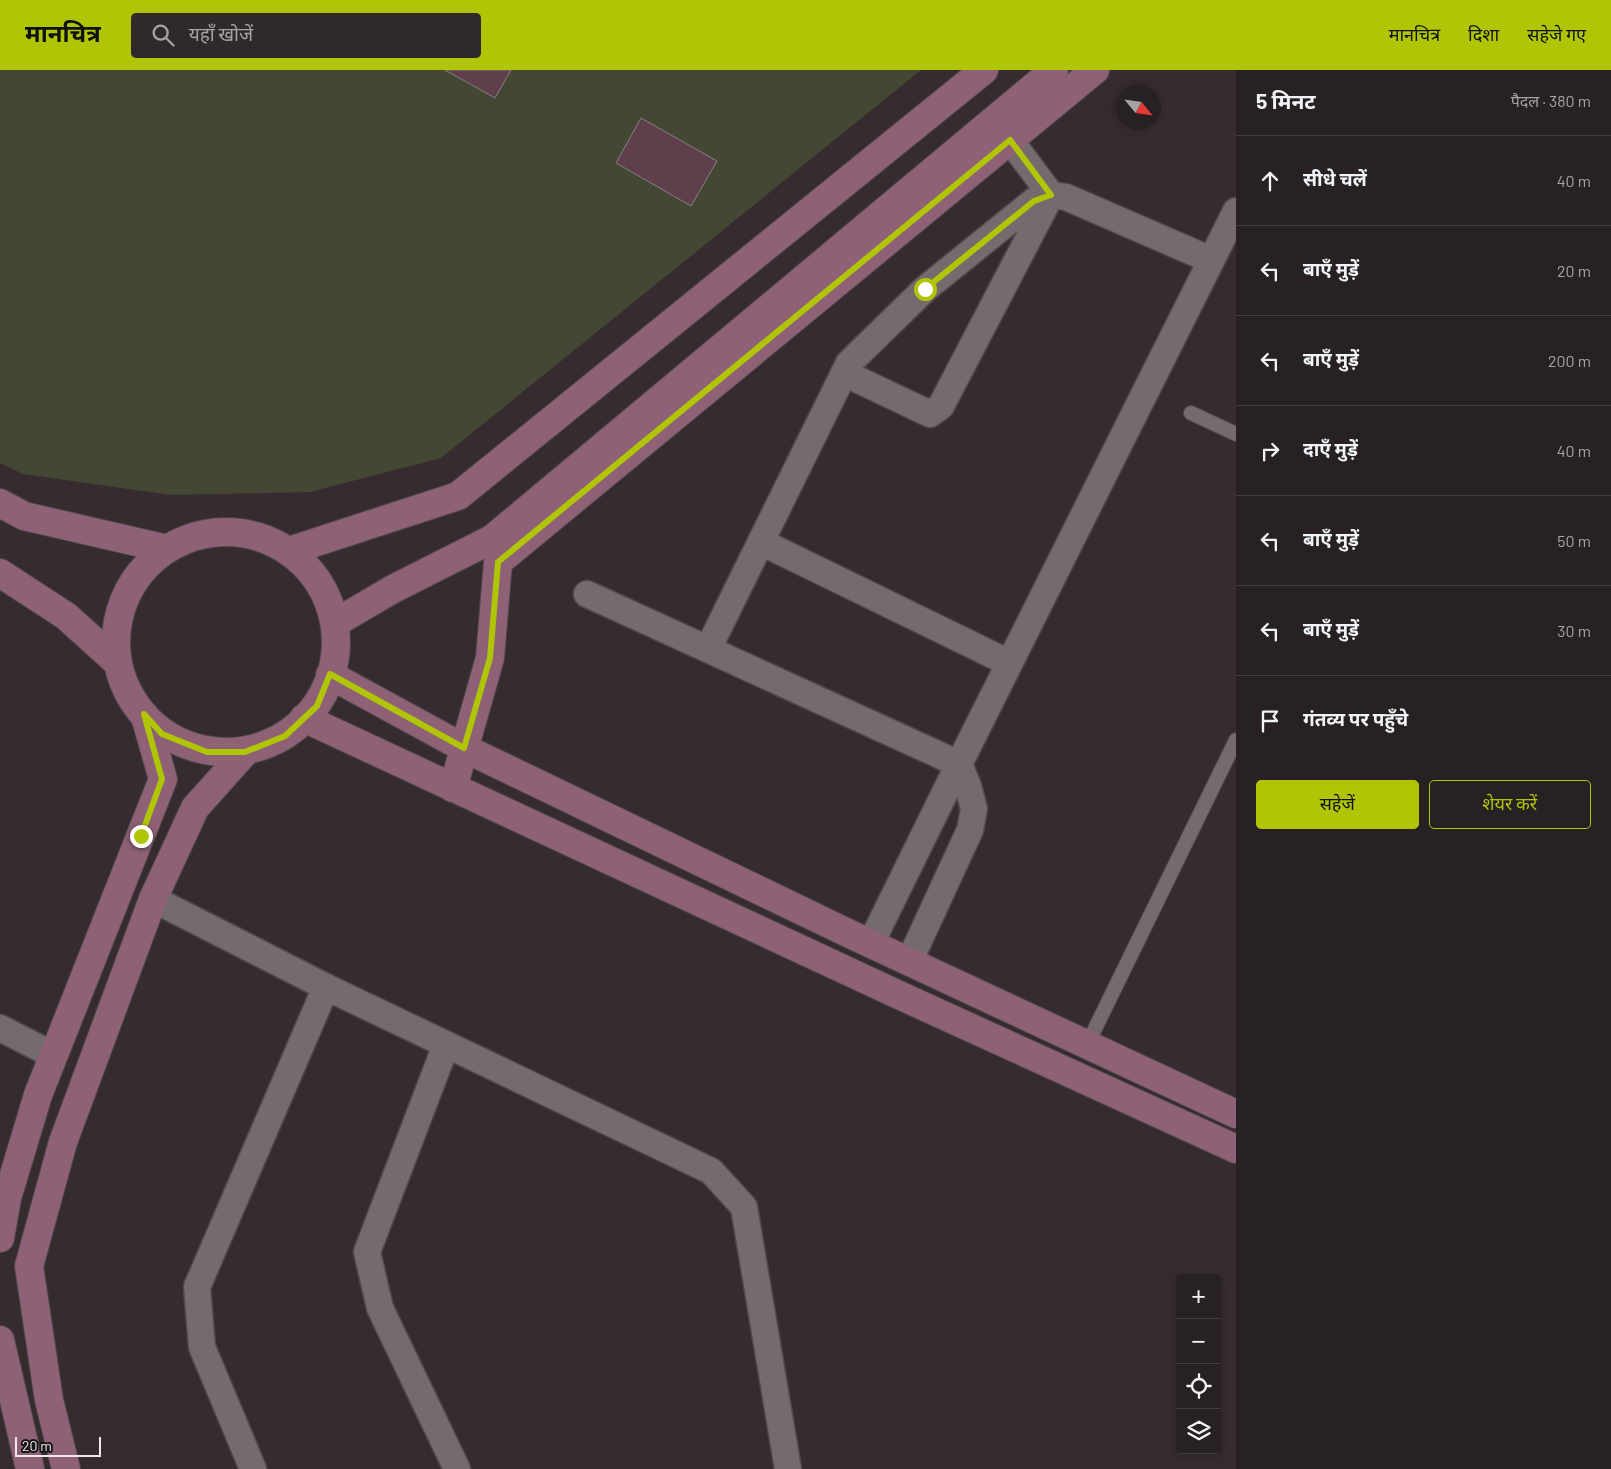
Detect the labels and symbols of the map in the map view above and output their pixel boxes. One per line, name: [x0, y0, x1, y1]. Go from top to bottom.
north arrow: [1116, 85, 1161, 130]
route start: [914, 278, 937, 301]
route end: [130, 825, 153, 848]
scale bar: [15, 1434, 101, 1457]

